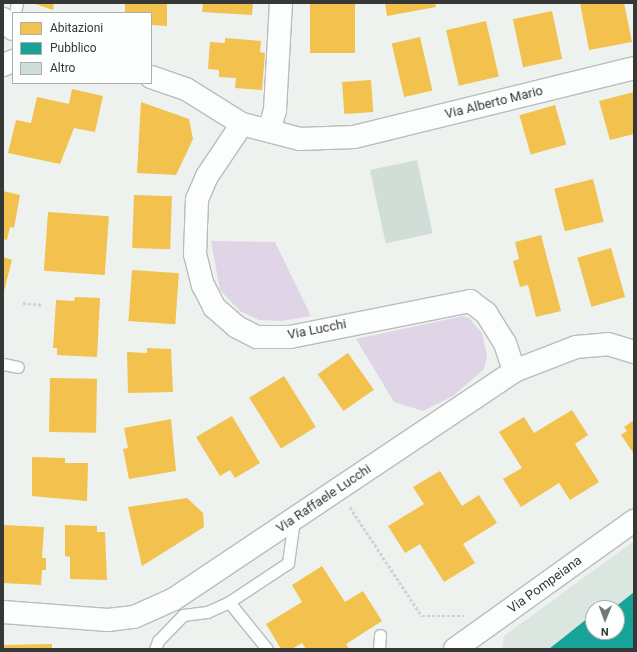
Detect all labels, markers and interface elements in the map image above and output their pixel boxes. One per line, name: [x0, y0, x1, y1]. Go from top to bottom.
legend: [12, 12, 152, 84]
text: Abitazioni: [50, 21, 103, 35]
text: Pubblico: [50, 41, 97, 55]
text: Altro: [50, 61, 75, 75]
street label: Via Alberto Mario: [443, 83, 545, 123]
street label: Via Lucchi: [286, 317, 348, 343]
street label: Via Raffaele Lucchi: [274, 462, 374, 536]
street label: Via Pompeiana: [505, 553, 585, 617]
north arrow: [585, 600, 625, 640]
text: N: [601, 625, 609, 638]

